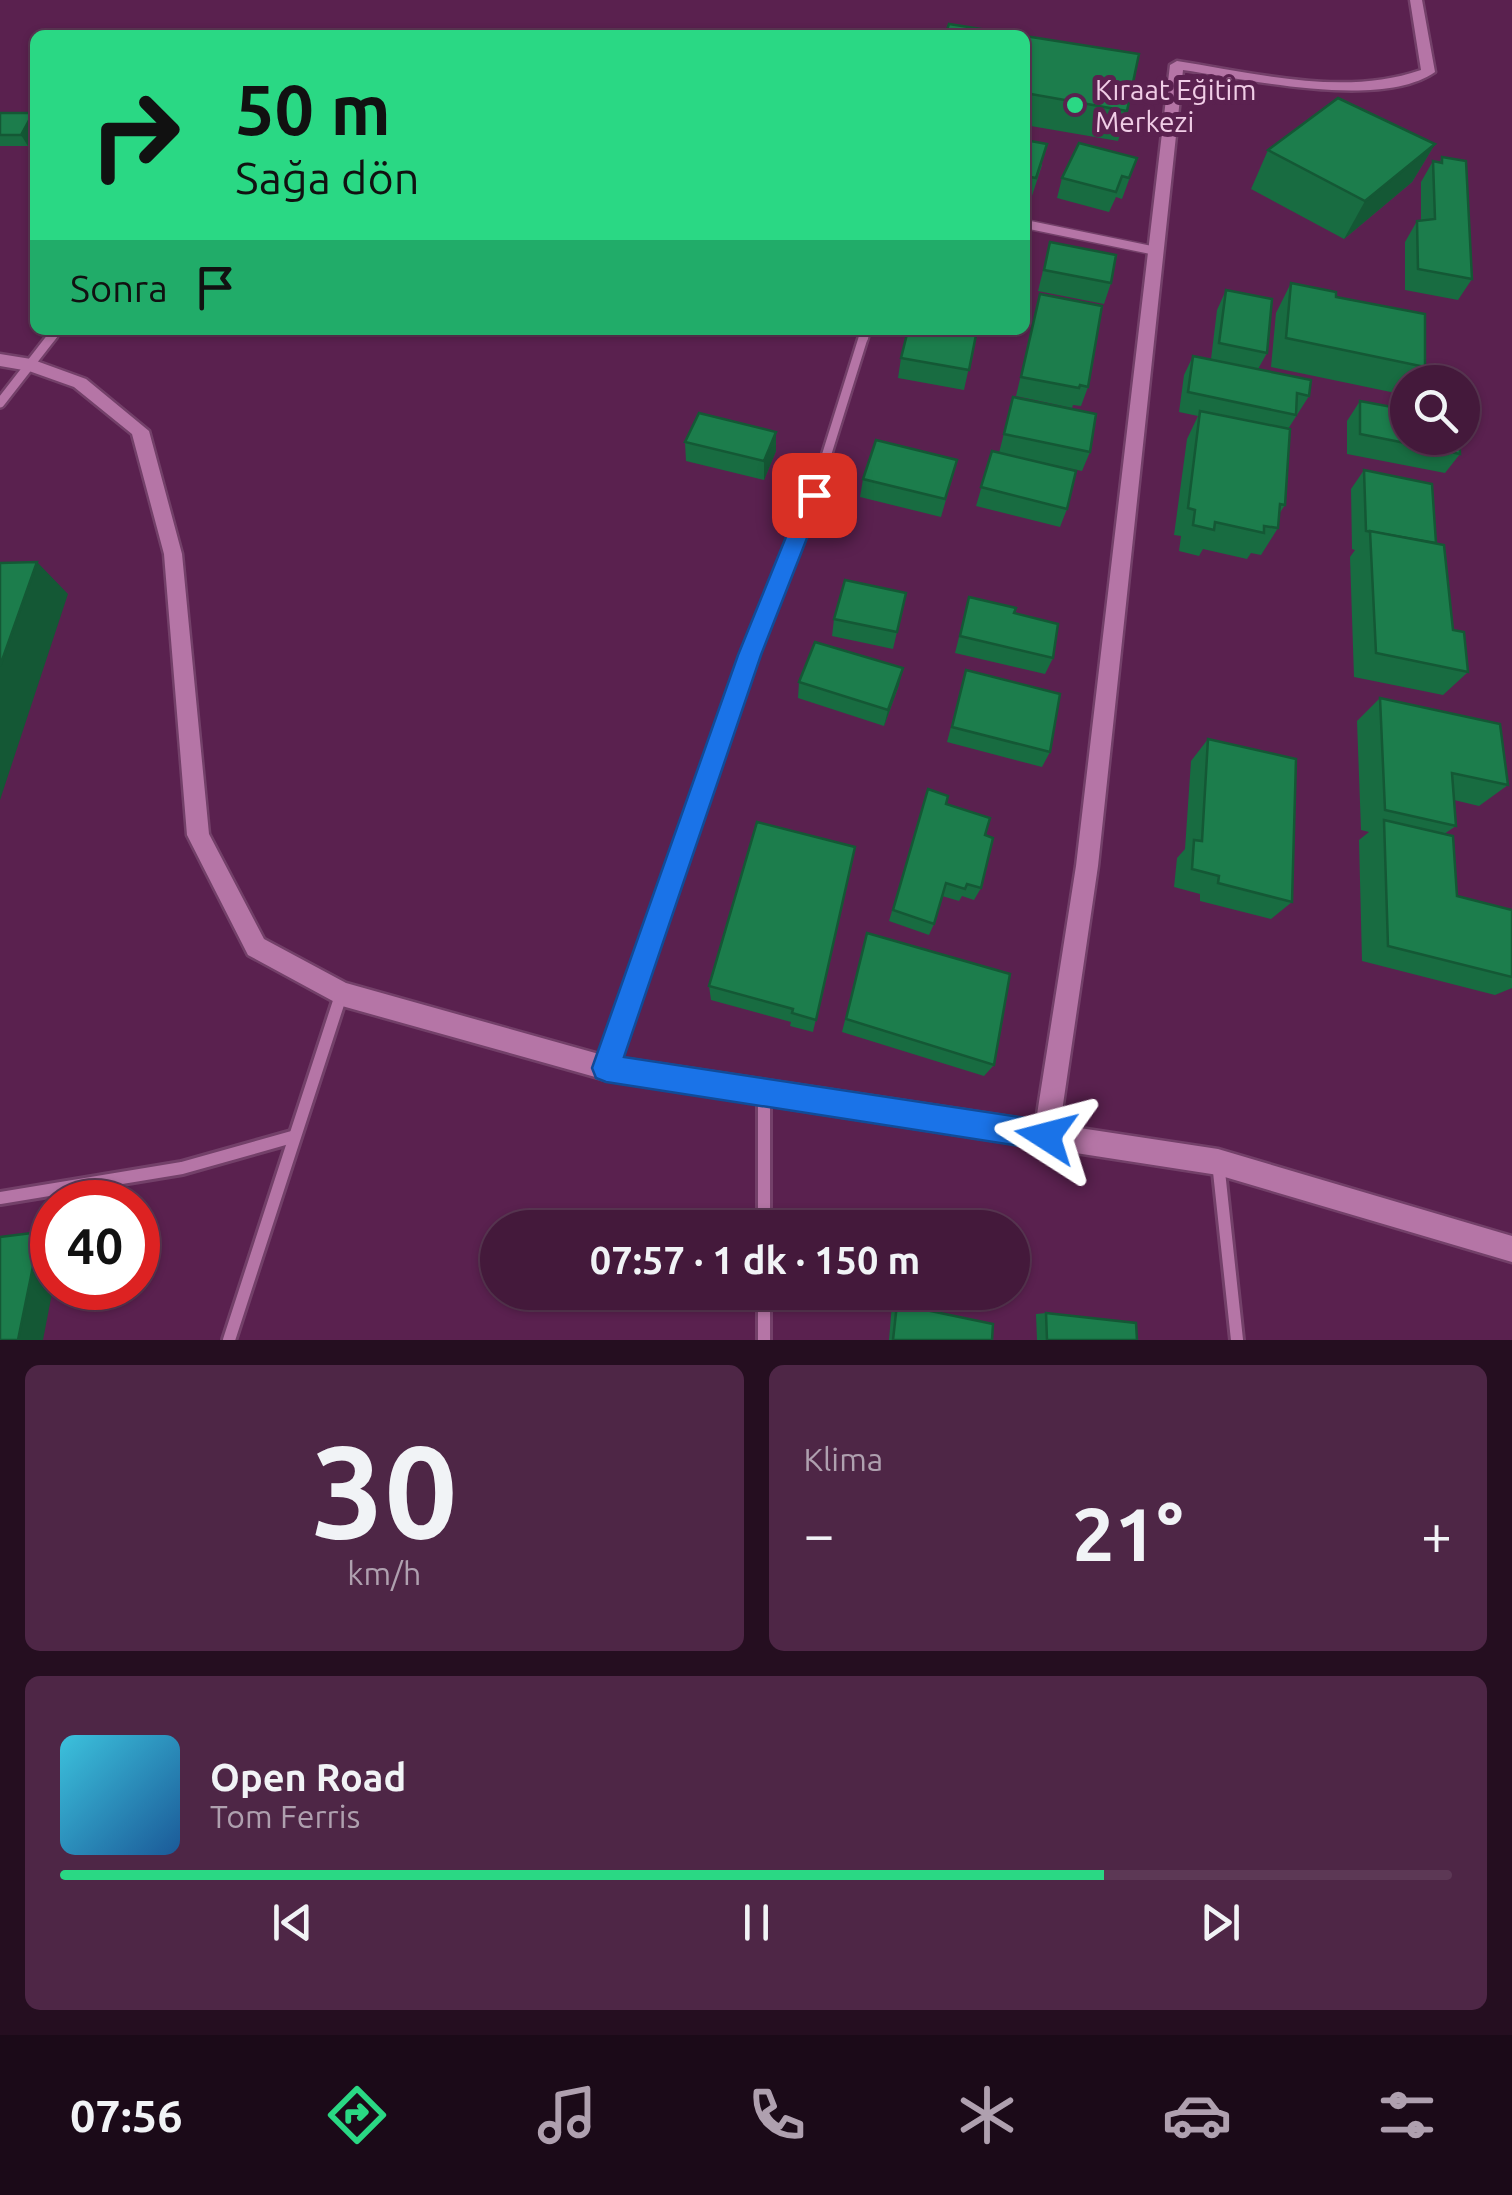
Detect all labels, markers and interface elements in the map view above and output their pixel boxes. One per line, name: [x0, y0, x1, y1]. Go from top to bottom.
icon: right: [70, 70, 200, 200]
text: 50 m: [235, 70, 391, 148]
place label: Kıraat Eğitim Merkezi: [1095, 74, 1256, 137]
marker: Kıraat Eğitim Merkezi: [1064, 94, 1086, 116]
text: Sağa dön: [235, 152, 419, 203]
icon: arrive: [188, 260, 243, 315]
text: Sonra: [70, 267, 168, 309]
map controls: [1390, 365, 1480, 455]
button: search: [1390, 365, 1480, 455]
pin: [772, 453, 857, 538]
icon: arrive: [787, 468, 842, 523]
position arrow: [994, 1084, 1098, 1188]
speed limit sign: 40: [30, 1180, 160, 1310]
text: 07:57 · 1 dk · 150 m: [590, 1239, 920, 1281]
text: 30: [311, 1417, 458, 1563]
text: Klima: [804, 1441, 883, 1477]
text: 21°: [1072, 1491, 1183, 1575]
text: −: [804, 1503, 835, 1564]
text: +: [1421, 1503, 1452, 1564]
text: km/h: [347, 1555, 421, 1591]
text: Open Road: [210, 1756, 406, 1798]
text: Tom Ferris: [210, 1798, 360, 1834]
icon: previous: [265, 1895, 320, 1950]
icon: pause: [729, 1895, 784, 1950]
icon: next: [1193, 1895, 1248, 1950]
icon: directions: [322, 2080, 392, 2150]
icon: music: [532, 2080, 602, 2150]
icon: phone: [742, 2080, 812, 2150]
icon: climate: [952, 2080, 1022, 2150]
icon: car: [1162, 2080, 1232, 2150]
icon: filters: [1372, 2080, 1442, 2150]
text: 07:56: [70, 2090, 183, 2141]

